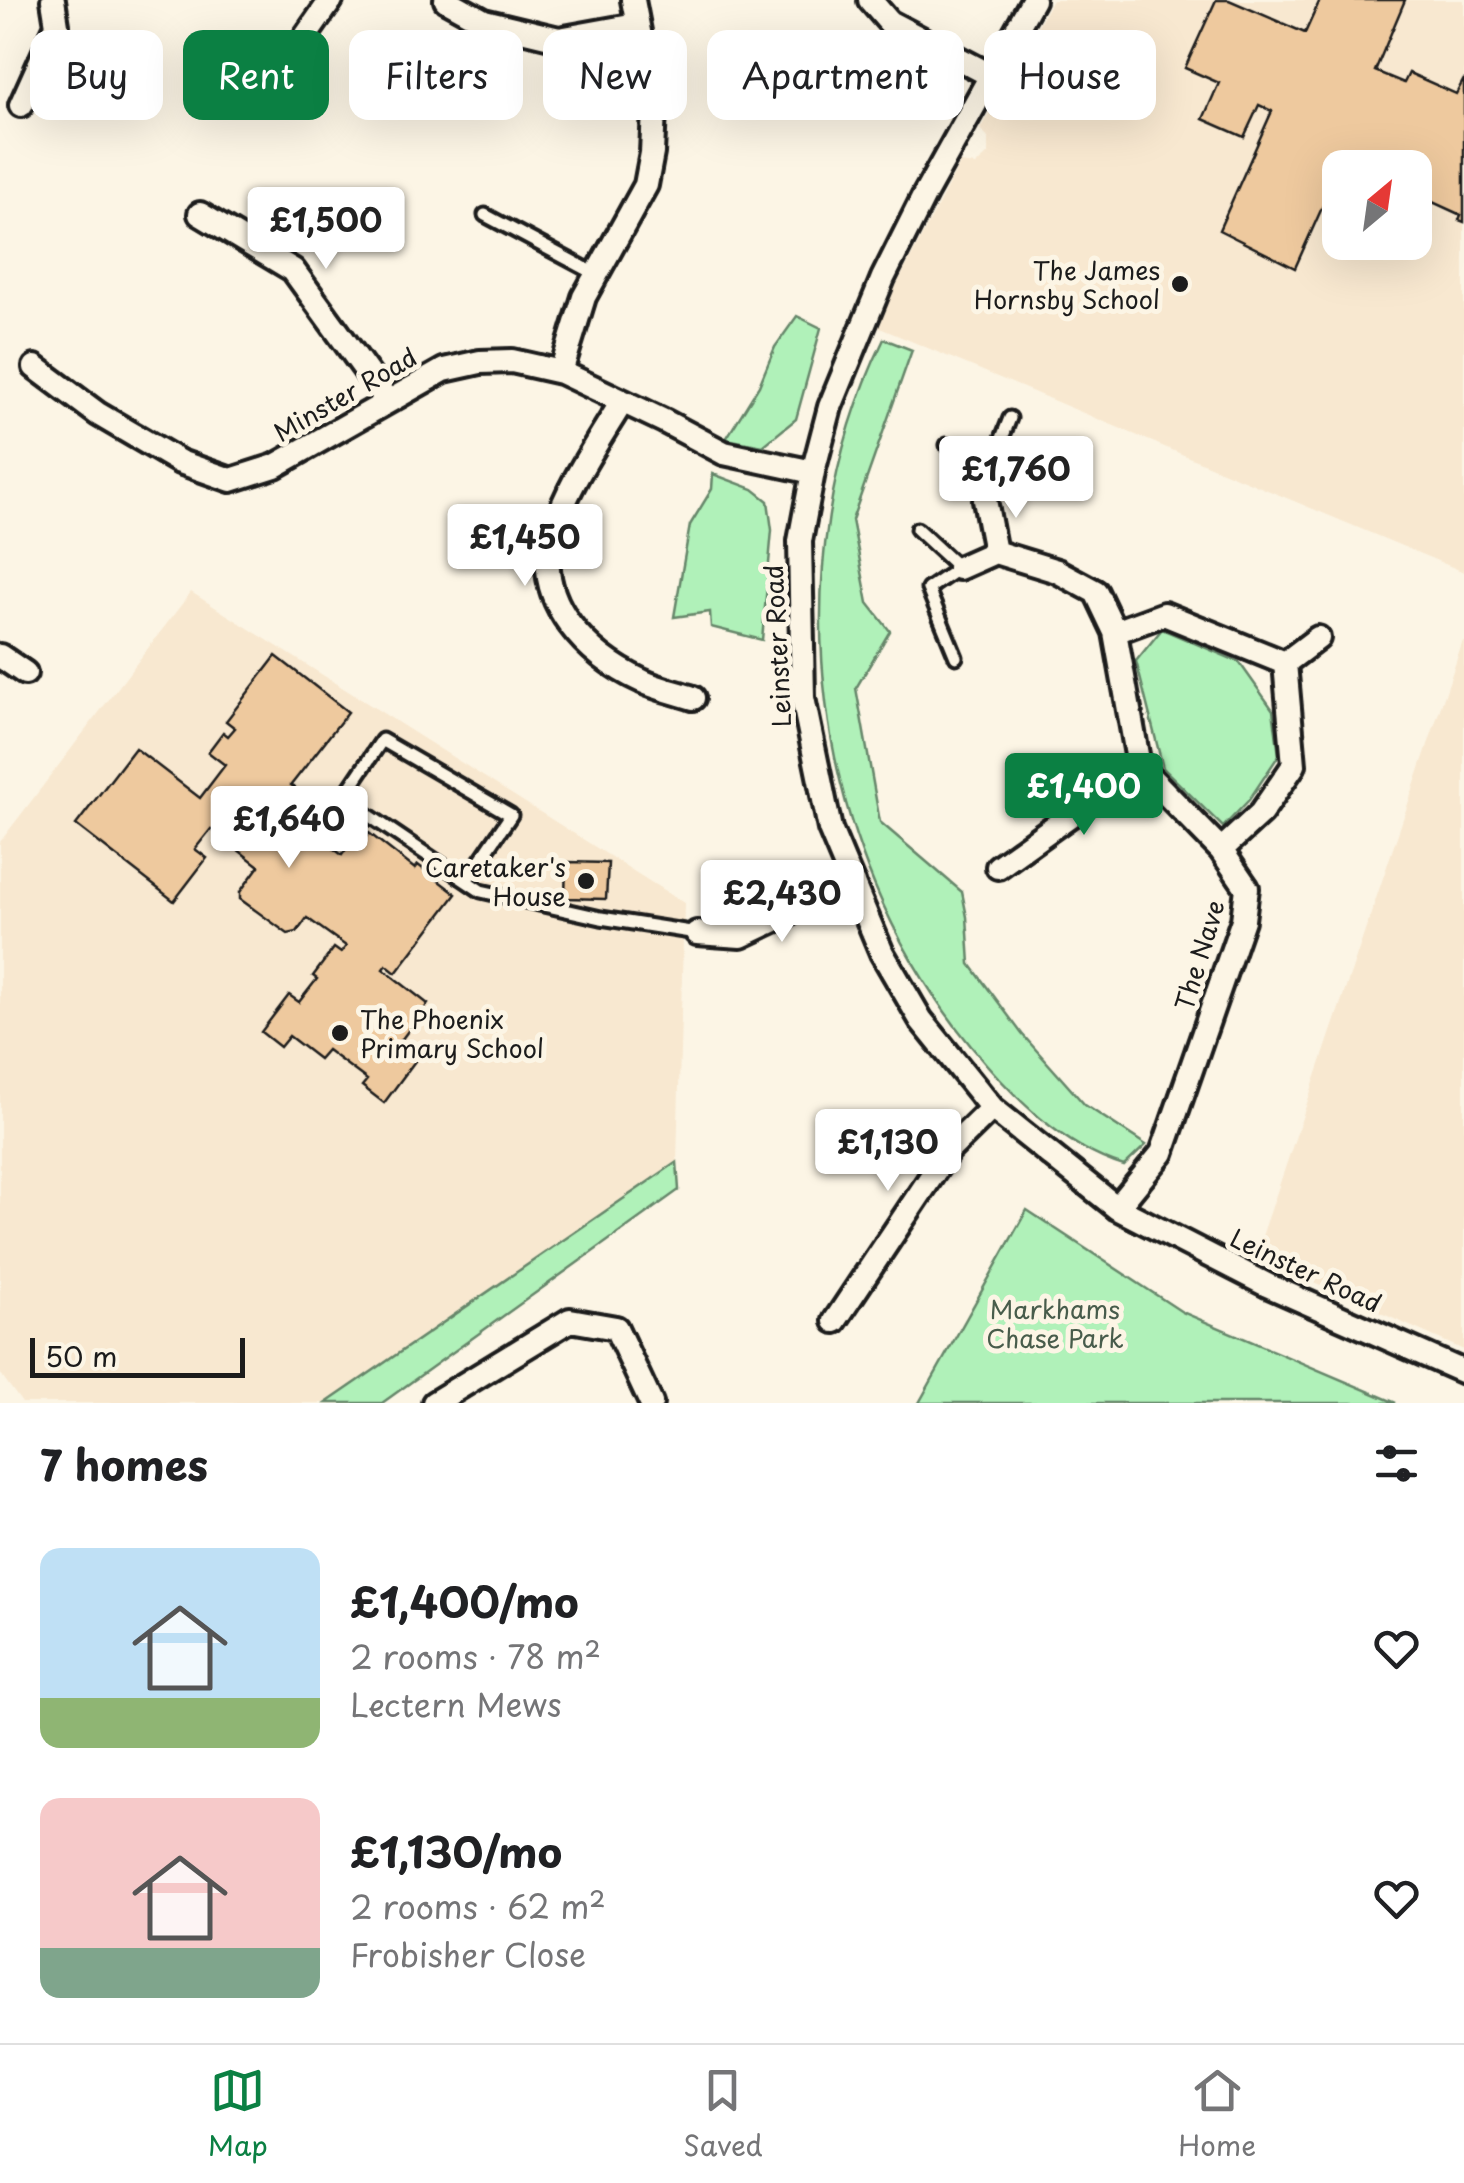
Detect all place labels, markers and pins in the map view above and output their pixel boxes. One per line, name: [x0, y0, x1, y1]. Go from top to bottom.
pin: £1,500: [245, 187, 407, 272]
place label: The James Hornsby School: [974, 251, 1160, 318]
marker: The James Hornsby School: [1169, 273, 1191, 295]
pin: £1,760: [935, 436, 1097, 521]
pin: £1,450: [444, 504, 606, 589]
pin: £1,400: [1003, 753, 1165, 838]
pin: £1,640: [208, 786, 370, 871]
place label: Caretaker's House: [425, 848, 566, 915]
pin: £2,430: [701, 860, 863, 945]
marker: Caretaker's House: [575, 870, 597, 892]
place label: The Phoenix Primary School: [360, 1000, 544, 1067]
marker: The Phoenix Primary School: [329, 1022, 351, 1044]
pin: £1,130: [807, 1109, 969, 1194]

